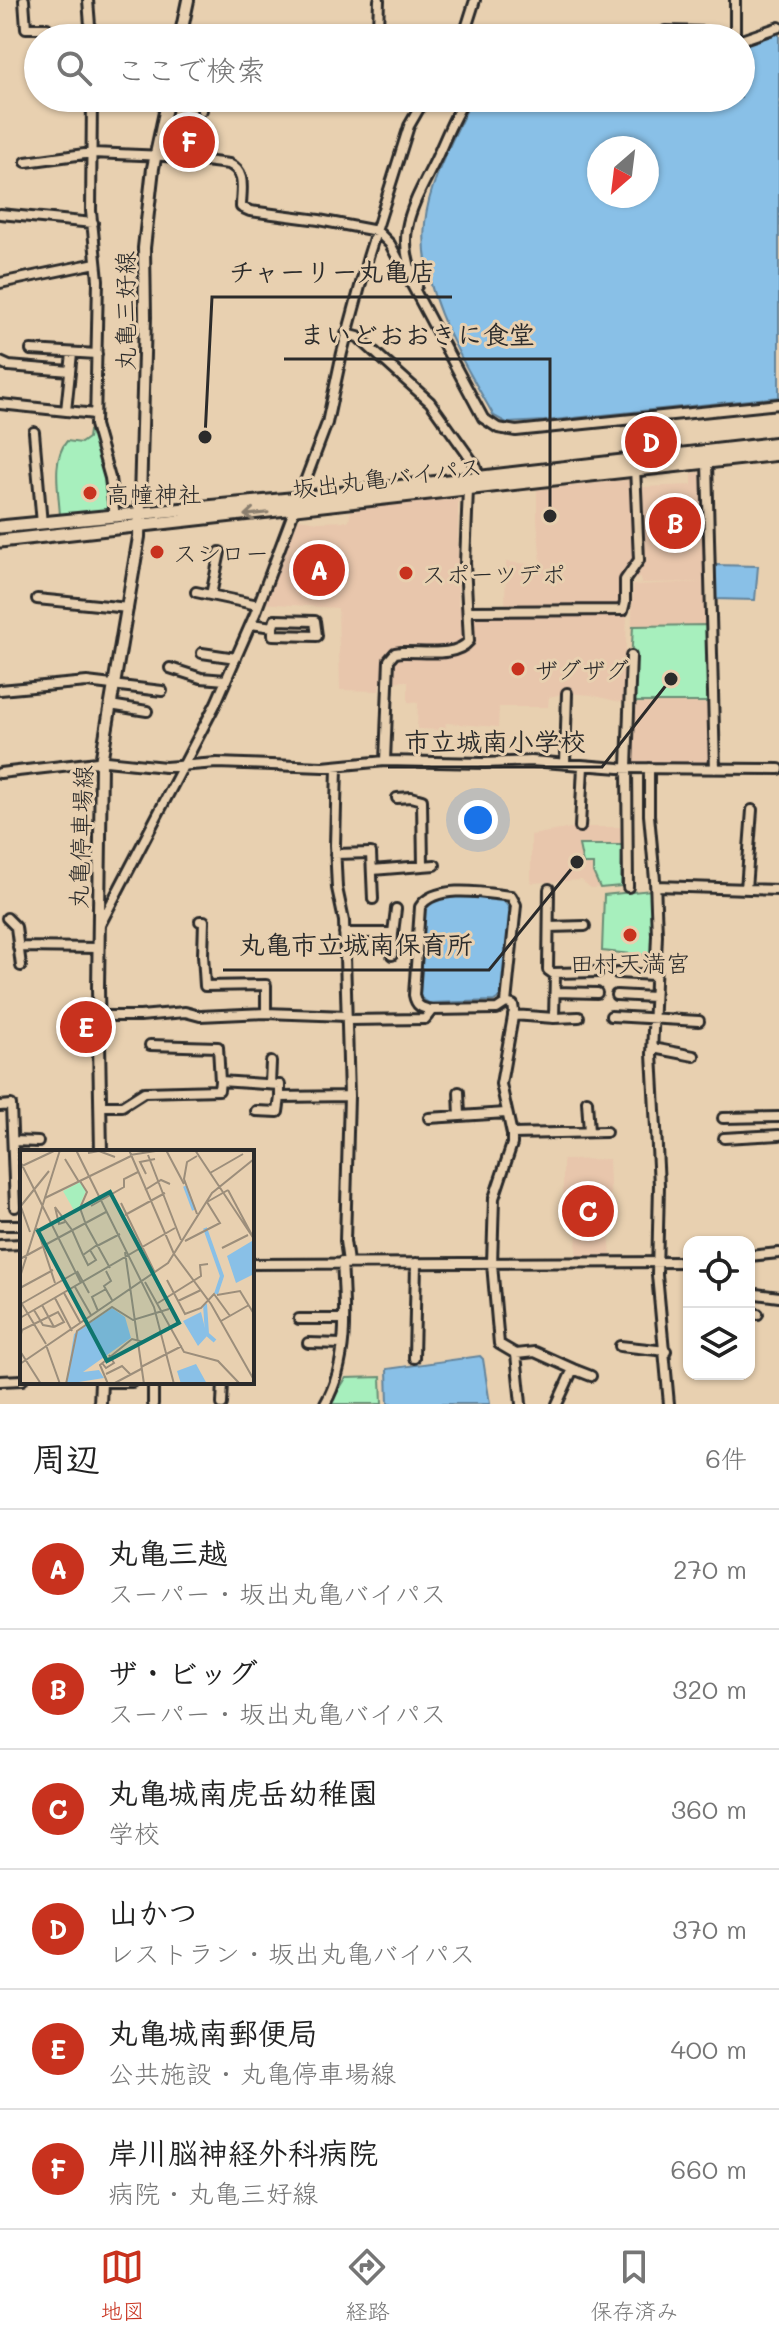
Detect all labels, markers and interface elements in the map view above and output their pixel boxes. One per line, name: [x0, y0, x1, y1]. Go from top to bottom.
search box: [24, 24, 755, 112]
icon: search: [52, 46, 96, 90]
text: ここで検索: [116, 49, 266, 89]
pin: F: [163, 112, 215, 172]
north arrow: [587, 136, 659, 208]
callout: チャーリー丸亀店: [212, 247, 452, 297]
street label: 丸亀三好線: [109, 251, 140, 371]
text: チャーリー丸亀店: [229, 254, 435, 288]
callout: まいどおおきに食堂: [284, 309, 550, 359]
text: まいどおおきに食堂: [299, 317, 535, 351]
pin: D: [625, 412, 677, 472]
street label: 坂出丸亀バイパス: [290, 450, 484, 504]
place label: 高幢神社: [106, 478, 202, 509]
marker: 高幢神社: [81, 484, 99, 502]
pin: B: [649, 493, 701, 553]
one-way arrow: [244, 507, 270, 522]
place label: スシロー: [173, 537, 269, 568]
pin: A: [293, 540, 345, 600]
marker: スシロー: [148, 543, 166, 561]
place label: スポーツデポ: [422, 558, 566, 589]
marker: スポーツデポ: [397, 564, 415, 582]
place label: ザグザグ: [534, 654, 629, 685]
marker: ザグザグ: [509, 660, 527, 678]
callout: 市立城南小学校: [388, 717, 602, 767]
text: 市立城南小学校: [404, 724, 586, 758]
street label: 丸亀停車場線: [62, 765, 98, 909]
your location: [458, 800, 498, 840]
callout: 丸亀市立城南保育所: [223, 920, 489, 970]
marker: 田村天満宮: [621, 926, 639, 944]
text: 丸亀市立城南保育所: [239, 927, 473, 961]
place label: 田村天満宮: [570, 947, 690, 978]
pin: E: [60, 997, 112, 1057]
inset map: [20, 1150, 254, 1384]
pin: C: [562, 1181, 614, 1241]
map controls: [683, 1236, 755, 1380]
button: locate: [683, 1236, 755, 1308]
button: layers: [683, 1308, 755, 1380]
text: 周辺: [32, 1435, 100, 1480]
text: 6件: [705, 1441, 747, 1475]
text: 丸亀三越: [108, 1532, 228, 1572]
text: A: [49, 1552, 67, 1586]
text: 270 m: [673, 1552, 747, 1586]
text: スーパー · 坂出丸亀バイパス: [108, 1576, 446, 1610]
text: ザ・ビッグ: [108, 1652, 258, 1692]
text: B: [49, 1672, 67, 1706]
text: 320 m: [672, 1672, 747, 1706]
text: スーパー · 坂出丸亀バイパス: [108, 1696, 446, 1730]
text: 丸亀城南虎岳幼稚園: [108, 1772, 378, 1812]
text: C: [48, 1792, 68, 1826]
text: 360 m: [671, 1792, 747, 1826]
text: 学校: [108, 1816, 160, 1850]
text: 山かつ: [108, 1892, 198, 1932]
text: D: [49, 1912, 67, 1946]
text: 370 m: [672, 1912, 747, 1946]
text: レストラン · 坂出丸亀バイパス: [108, 1936, 476, 1970]
text: 丸亀城南郵便局: [108, 2012, 318, 2052]
text: E: [50, 2032, 66, 2066]
text: 400 m: [671, 2032, 747, 2066]
text: 公共施設 · 丸亀停車場線: [108, 2056, 396, 2090]
text: 岸川脳神経外科病院: [108, 2132, 378, 2172]
text: F: [50, 2152, 66, 2186]
text: 660 m: [671, 2152, 747, 2186]
text: 病院 · 丸亀三好線: [108, 2176, 318, 2210]
tab: 地図: [100, 2245, 145, 2325]
tab: 経路: [345, 2245, 390, 2325]
tab: 保存済み: [590, 2245, 679, 2325]

